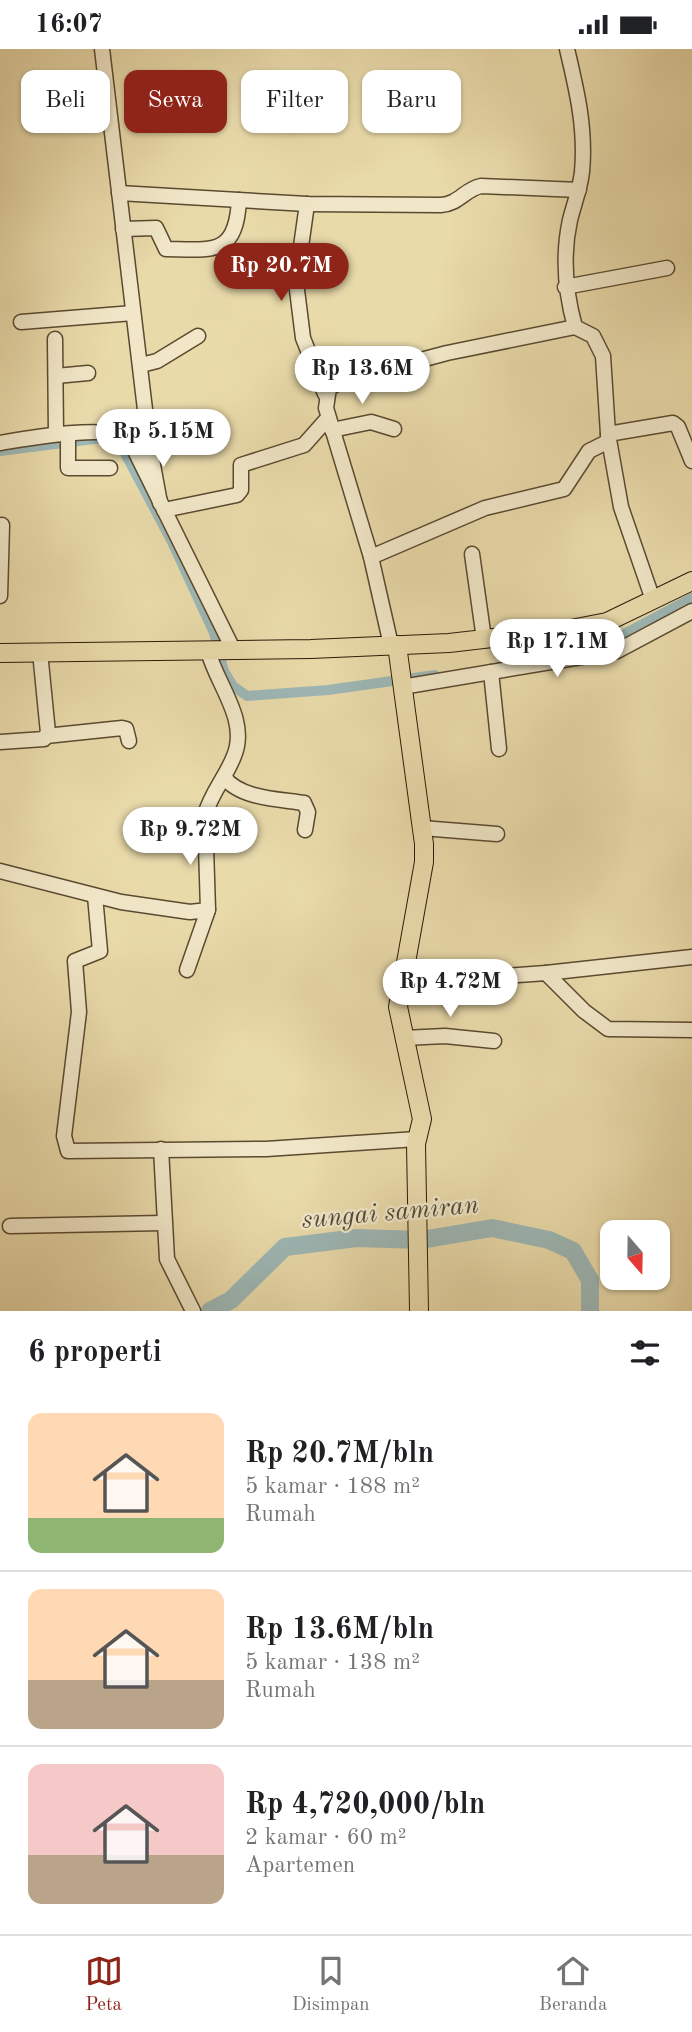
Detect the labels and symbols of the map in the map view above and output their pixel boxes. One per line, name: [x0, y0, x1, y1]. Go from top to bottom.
pin: Rp 20.7M: [209, 243, 353, 303]
pin: Rp 13.6M: [290, 347, 434, 406]
pin: Rp 5.15M: [91, 409, 235, 469]
pin: Rp 17.1M: [485, 619, 629, 679]
pin: Rp 9.72M: [118, 807, 262, 867]
pin: Rp 4.72M: [378, 960, 522, 1019]
water label: sungai samiran: [301, 1192, 480, 1234]
north arrow: [600, 1220, 670, 1290]

